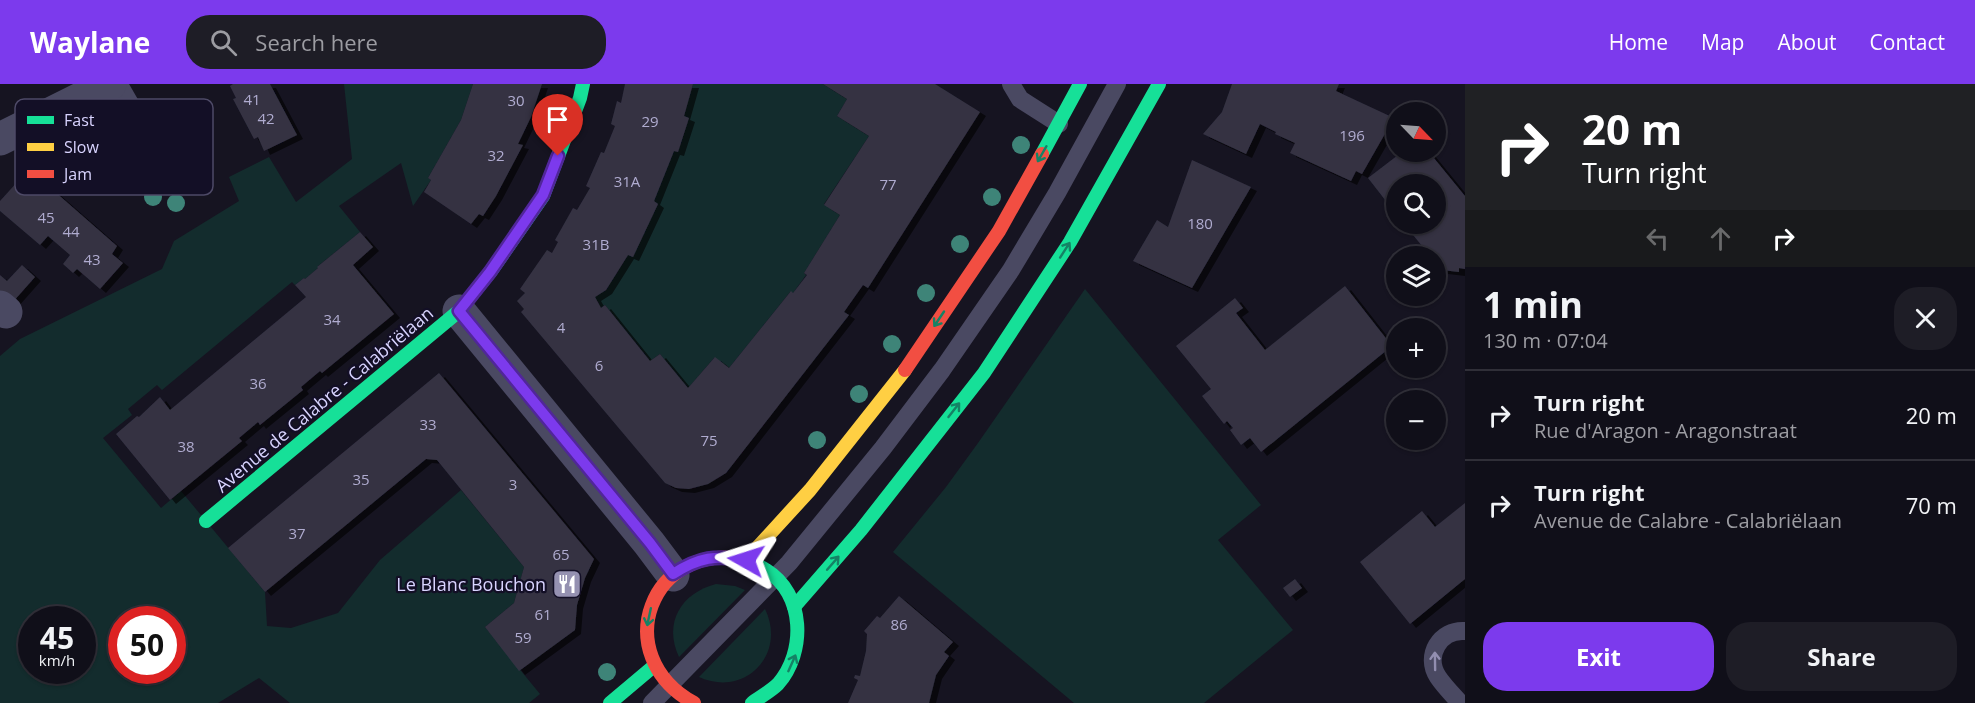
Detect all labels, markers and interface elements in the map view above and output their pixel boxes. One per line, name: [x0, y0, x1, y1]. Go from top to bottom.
search box: [186, 15, 606, 69]
text: Waylane: [30, 23, 150, 61]
icon: search: [207, 26, 240, 59]
text: Search here: [255, 27, 378, 57]
text: Home: [1609, 28, 1668, 56]
text: Map: [1701, 28, 1744, 56]
text: About: [1777, 28, 1837, 56]
text: Contact: [1870, 28, 1945, 56]
house number: 41: [243, 89, 261, 109]
house number: 30: [507, 90, 525, 110]
pin: [532, 94, 583, 156]
legend: [15, 99, 213, 195]
text: 20 m: [1582, 100, 1682, 157]
north arrow: [1386, 102, 1446, 162]
map controls: [1386, 102, 1446, 450]
icon: arrive: [541, 103, 574, 136]
house number: 42: [257, 108, 275, 128]
icon: right: [1483, 108, 1561, 186]
text: Fast: [64, 109, 95, 131]
house number: 29: [641, 111, 659, 131]
house number: 196: [1339, 125, 1365, 145]
text: Slow: [64, 136, 99, 158]
house number: 32: [487, 145, 505, 165]
one-way arrow: [1036, 145, 1048, 162]
text: Turn right: [1582, 154, 1707, 191]
text: Jam: [62, 163, 92, 185]
house number: 31A: [614, 171, 641, 191]
house number: 77: [879, 174, 897, 194]
button: search: [1386, 174, 1446, 234]
house number: 45: [37, 207, 55, 227]
house number: 180: [1187, 213, 1213, 233]
house number: 44: [62, 221, 80, 241]
icon: left: [1641, 222, 1674, 255]
icon: ahead: [1704, 222, 1737, 255]
icon: right: [1767, 222, 1800, 255]
house number: 31B: [583, 234, 609, 254]
one-way arrow: [1059, 242, 1071, 259]
button: layers: [1386, 246, 1446, 306]
house number: 43: [83, 249, 101, 269]
text: 1 min: [1483, 280, 1583, 329]
button: close: [1894, 287, 1957, 350]
street label: Avenue de Calabre - Calabriëlaan: [210, 301, 438, 497]
house number: 34: [323, 309, 341, 329]
one-way arrow: [933, 311, 945, 327]
house number: 4: [557, 317, 566, 337]
button: +: [1386, 318, 1446, 378]
text: 130 m · 07:04: [1483, 327, 1608, 354]
house number: 6: [595, 355, 603, 375]
house number: 36: [249, 373, 267, 393]
text: Turn right: [1534, 387, 1645, 417]
button: −: [1386, 390, 1446, 450]
icon: right: [1483, 399, 1516, 432]
text: 20 m: [1906, 400, 1957, 430]
one-way arrow: [948, 403, 961, 419]
house number: 33: [419, 414, 437, 434]
text: Rue d'Aragon - Aragonstraat: [1534, 417, 1797, 444]
house number: 75: [700, 430, 718, 450]
house number: 38: [177, 436, 195, 456]
house number: 35: [352, 469, 370, 489]
house number: 3: [509, 474, 517, 494]
text: Turn right: [1534, 477, 1645, 507]
icon: right: [1483, 489, 1516, 522]
text: 70 m: [1906, 490, 1957, 520]
text: Avenue de Calabre - Calabriëlaan: [1534, 507, 1842, 534]
house number: 37: [288, 523, 306, 543]
position arrow: [714, 528, 778, 592]
house number: 65: [552, 544, 570, 564]
one-way arrow: [826, 555, 839, 571]
restaurant icon: Le Blanc Bouchon: [551, 568, 583, 600]
place label: Le Blanc Bouchon: [396, 572, 546, 596]
house number: 61: [534, 604, 552, 624]
speed limit sign: 50: [108, 606, 186, 684]
one-way arrow: [643, 607, 654, 627]
house number: 86: [890, 614, 908, 634]
text: 45: [40, 617, 74, 658]
button: Exit: [1483, 622, 1714, 691]
button: Share: [1726, 622, 1957, 691]
house number: 59: [514, 627, 532, 647]
text: km/h: [39, 650, 75, 670]
one-way arrow: [1429, 652, 1441, 671]
one-way arrow: [787, 655, 798, 673]

